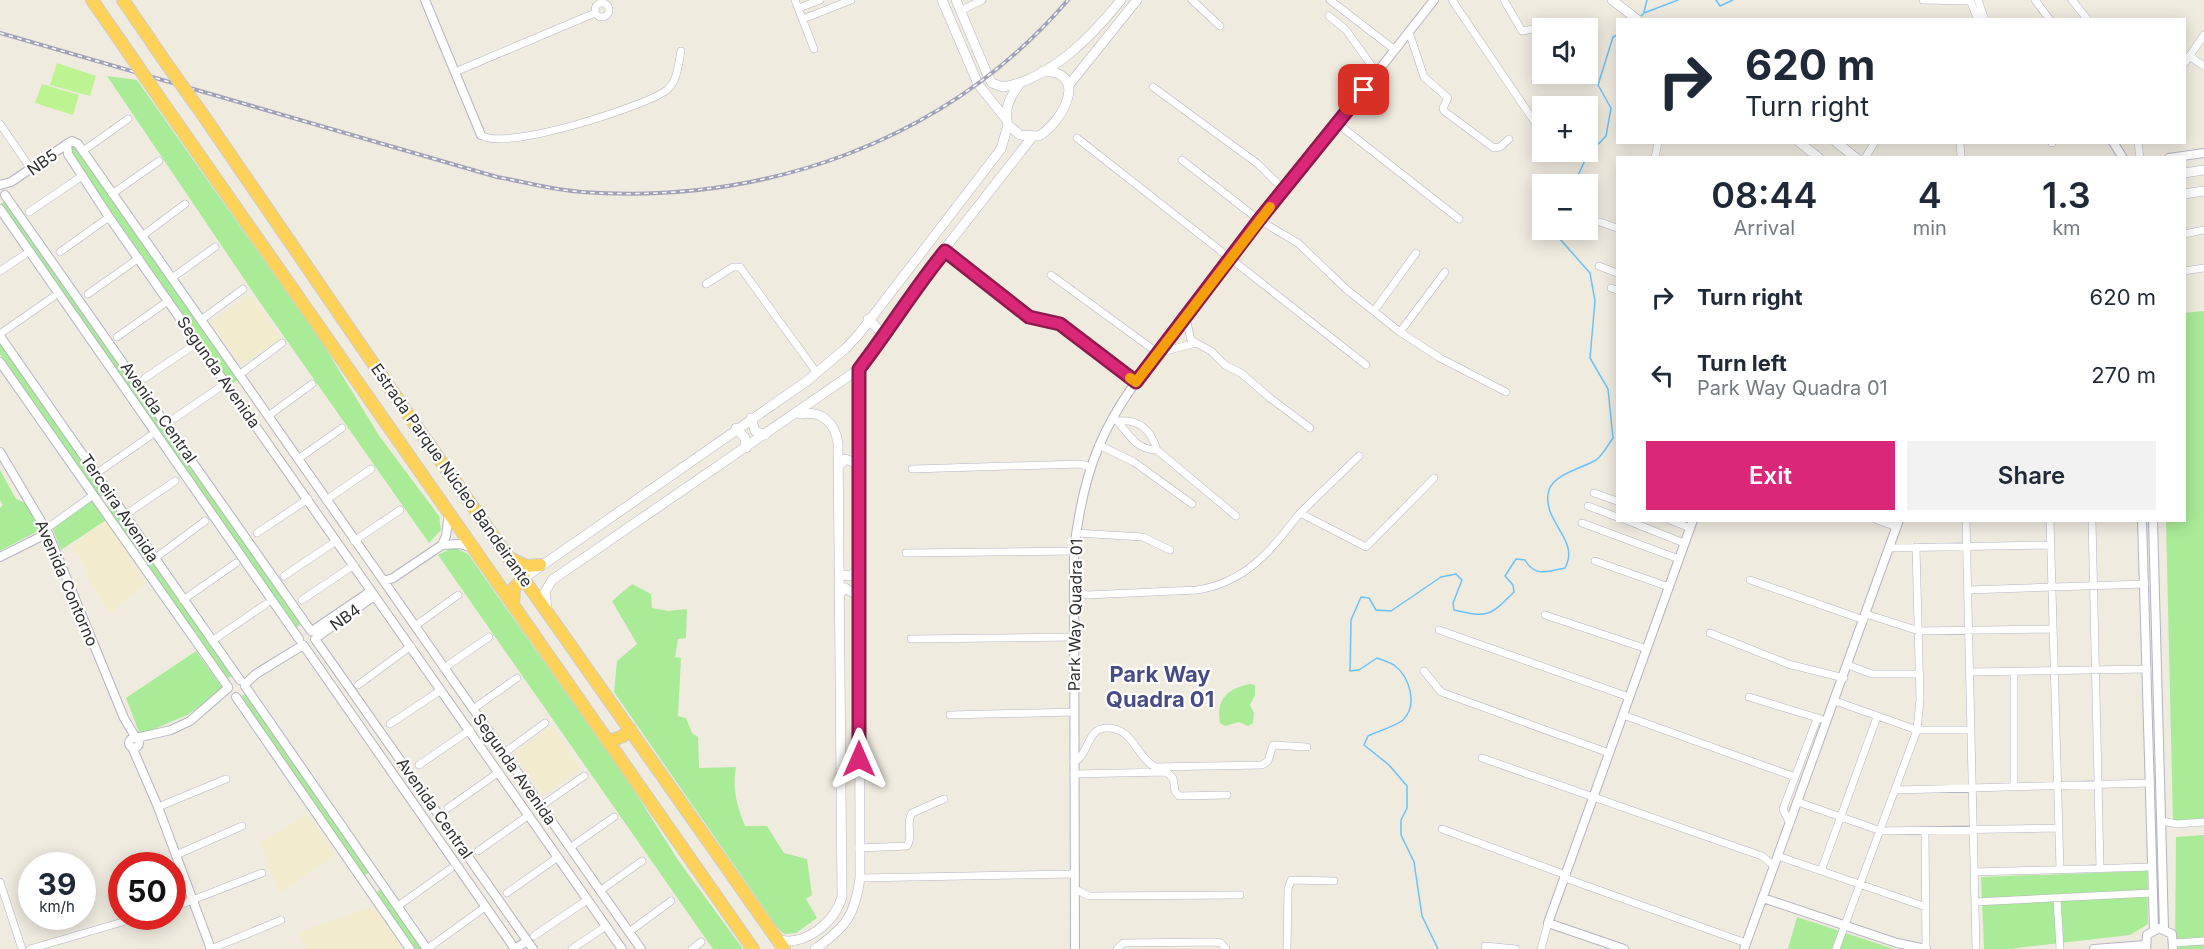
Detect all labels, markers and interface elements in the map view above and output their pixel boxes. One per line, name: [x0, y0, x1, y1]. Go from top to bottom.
map controls: [1532, 18, 1598, 240]
button: sound: [1532, 18, 1598, 84]
text: 620 m: [1745, 39, 1875, 90]
icon: right: [1646, 42, 1724, 120]
pin: [1338, 64, 1389, 115]
icon: arrive: [1347, 73, 1380, 106]
text: Turn right: [1745, 90, 1869, 123]
button: +: [1532, 96, 1598, 162]
street label: NB5: [23, 145, 61, 179]
text: 08:44: [1711, 173, 1817, 217]
text: 4: [1918, 173, 1942, 217]
text: 1.3: [2042, 173, 2091, 217]
button: −: [1532, 174, 1598, 240]
text: Arrival: [1734, 216, 1795, 240]
text: min: [1913, 216, 1947, 240]
text: km: [2052, 216, 2081, 240]
icon: right: [1646, 281, 1679, 314]
text: Turn right: [1697, 284, 1803, 310]
text: 620 m: [2090, 284, 2156, 310]
street label: Segunda Avenida: [173, 312, 265, 432]
text: Turn left: [1697, 350, 1787, 376]
street label: Avenida Central: [117, 357, 201, 467]
street label: Estrada Parque Núcleo Bandeirante: [367, 359, 537, 591]
icon: left: [1646, 359, 1679, 392]
text: 270 m: [2091, 362, 2156, 388]
text: Park Way Quadra 01: [1697, 376, 1888, 400]
button: Exit: [1646, 441, 1895, 510]
button: Share: [1907, 441, 2156, 510]
street label: Terceira Avenida: [76, 450, 164, 566]
street label: Avenida Contorno: [31, 517, 103, 649]
street label: Park Way Quadra 01: [1064, 539, 1086, 691]
street label: NB4: [326, 599, 364, 635]
district label: Park Way Quadra 01: [1106, 661, 1214, 712]
street label: Segunda Avenida: [469, 709, 561, 829]
position arrow: [827, 727, 891, 791]
street label: Avenida Central: [393, 753, 477, 863]
speed limit sign: 50: [108, 852, 186, 930]
text: 39: [38, 866, 76, 902]
text: km/h: [39, 897, 75, 916]

